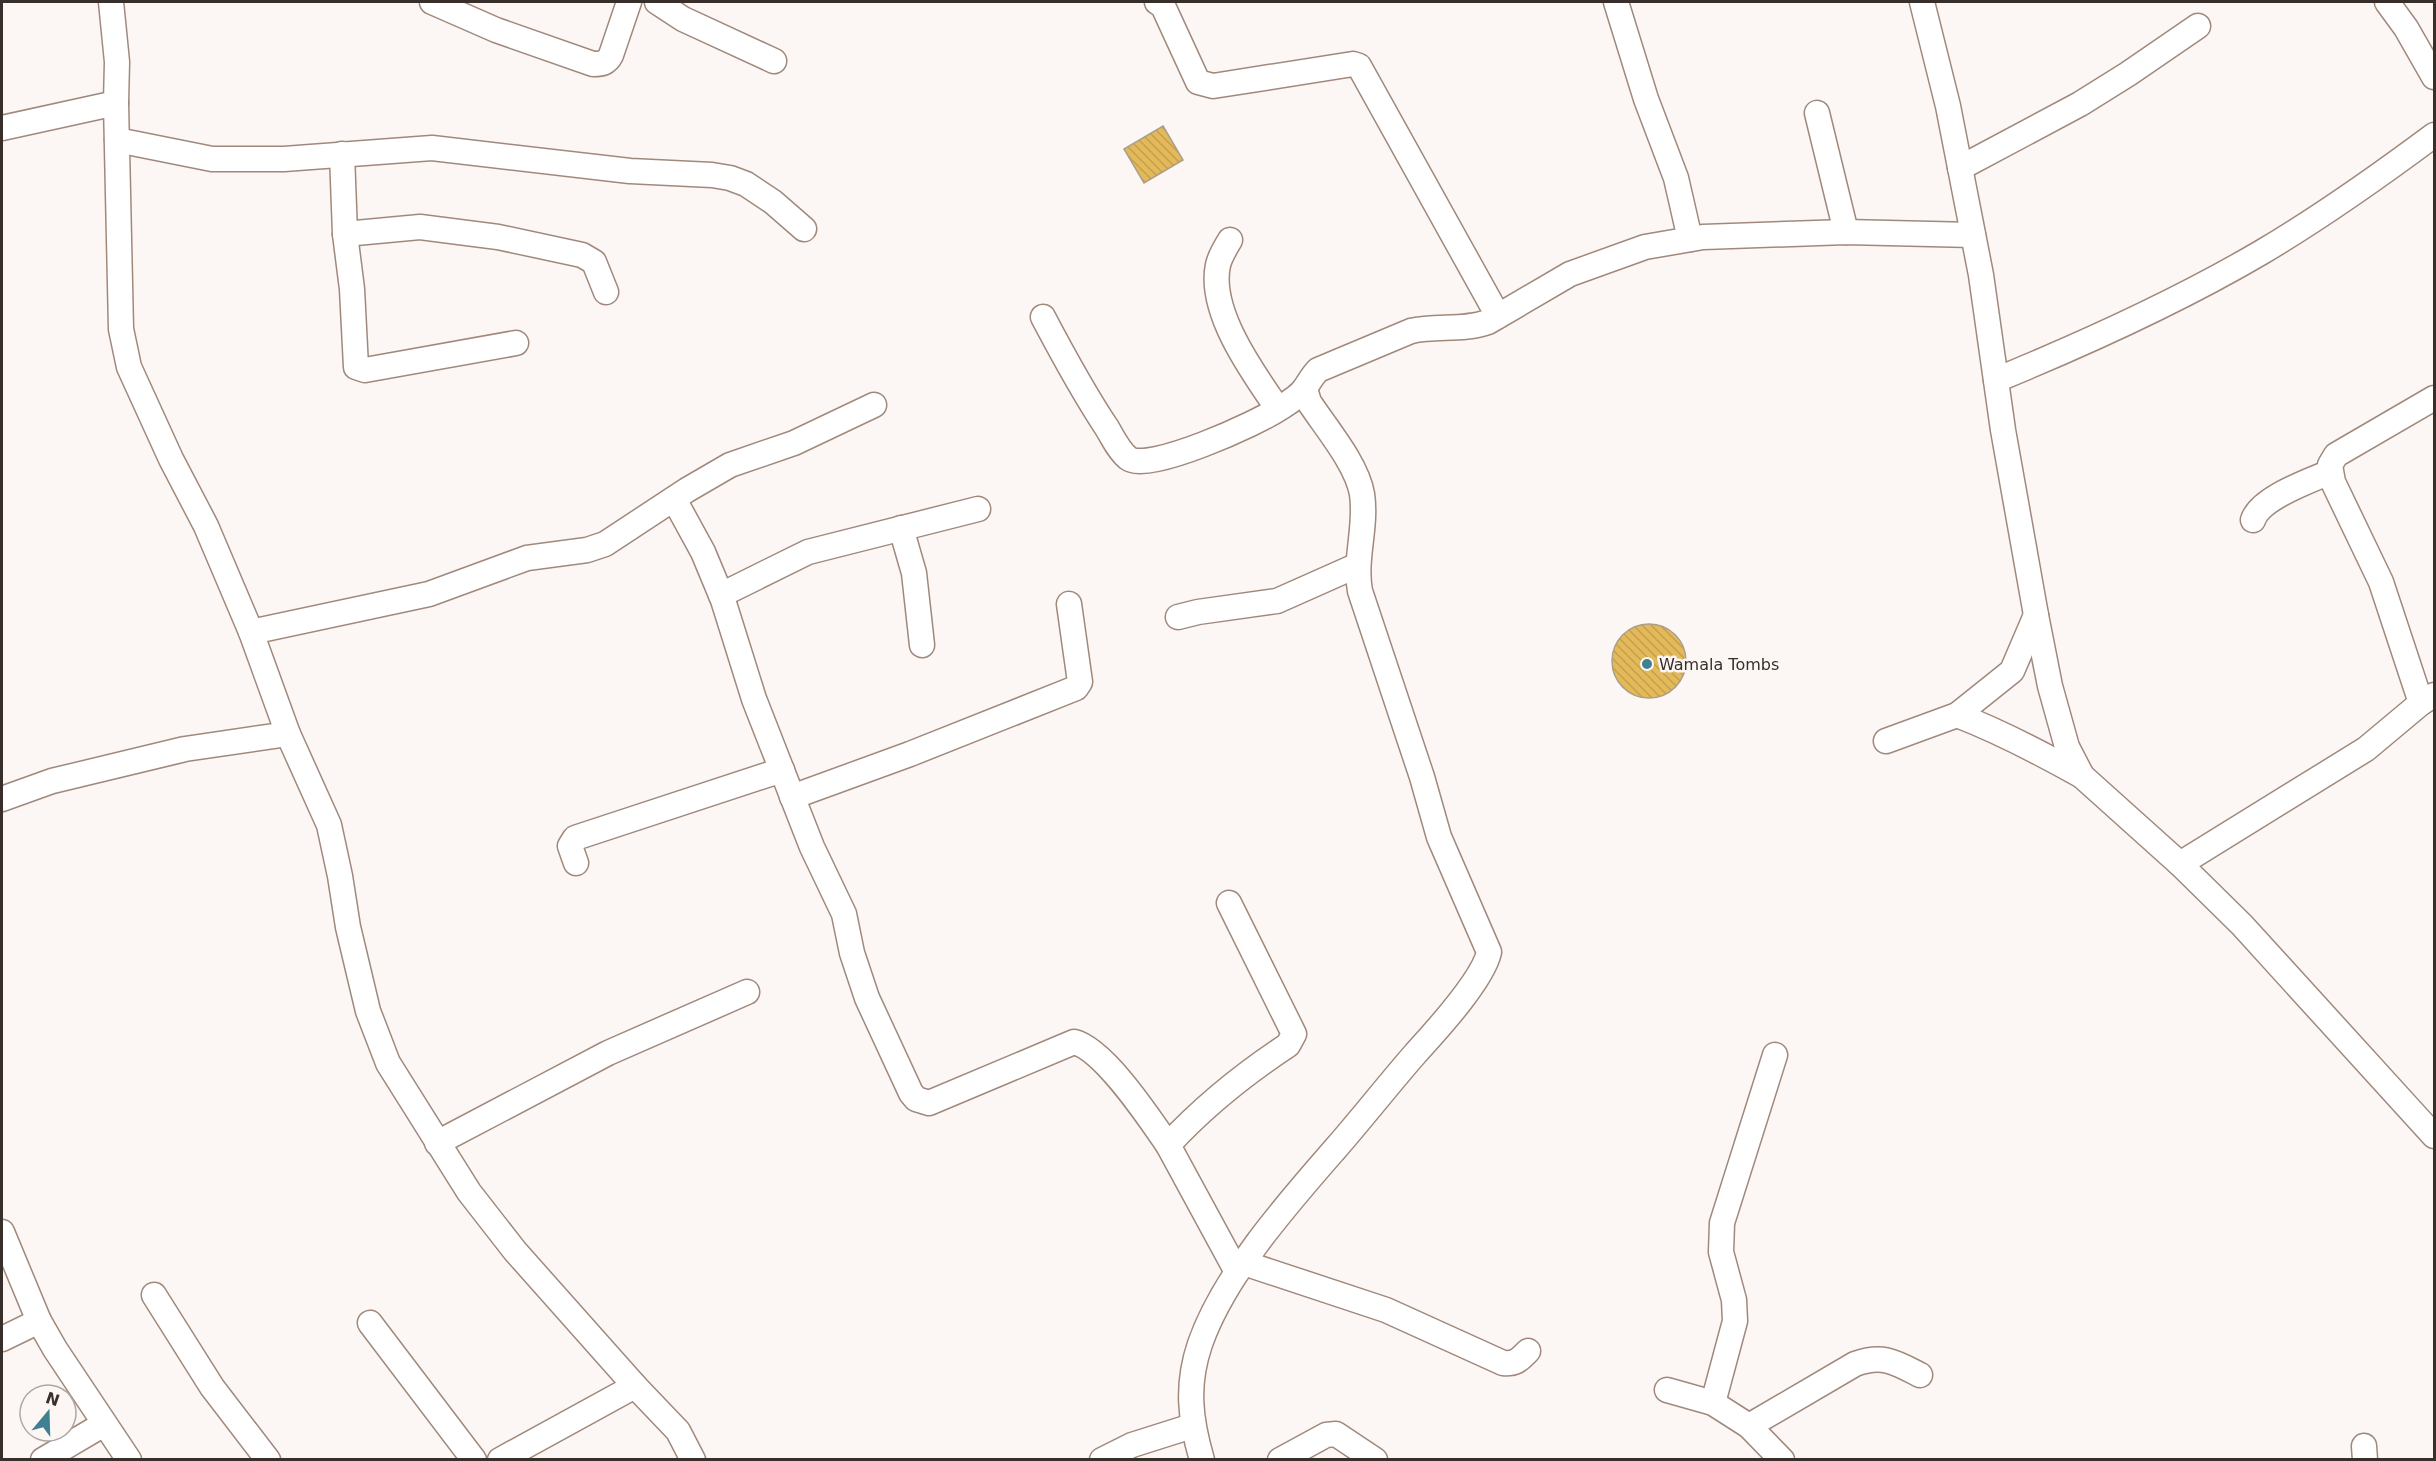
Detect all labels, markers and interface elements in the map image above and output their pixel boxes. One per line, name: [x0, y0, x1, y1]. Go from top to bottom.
place label: Wamala Tombs: [1659, 655, 1779, 674]
marker: Wamala Tombs: [1640, 657, 1654, 671]
north arrow: [18, 1383, 78, 1443]
text: N: [43, 1388, 62, 1410]

